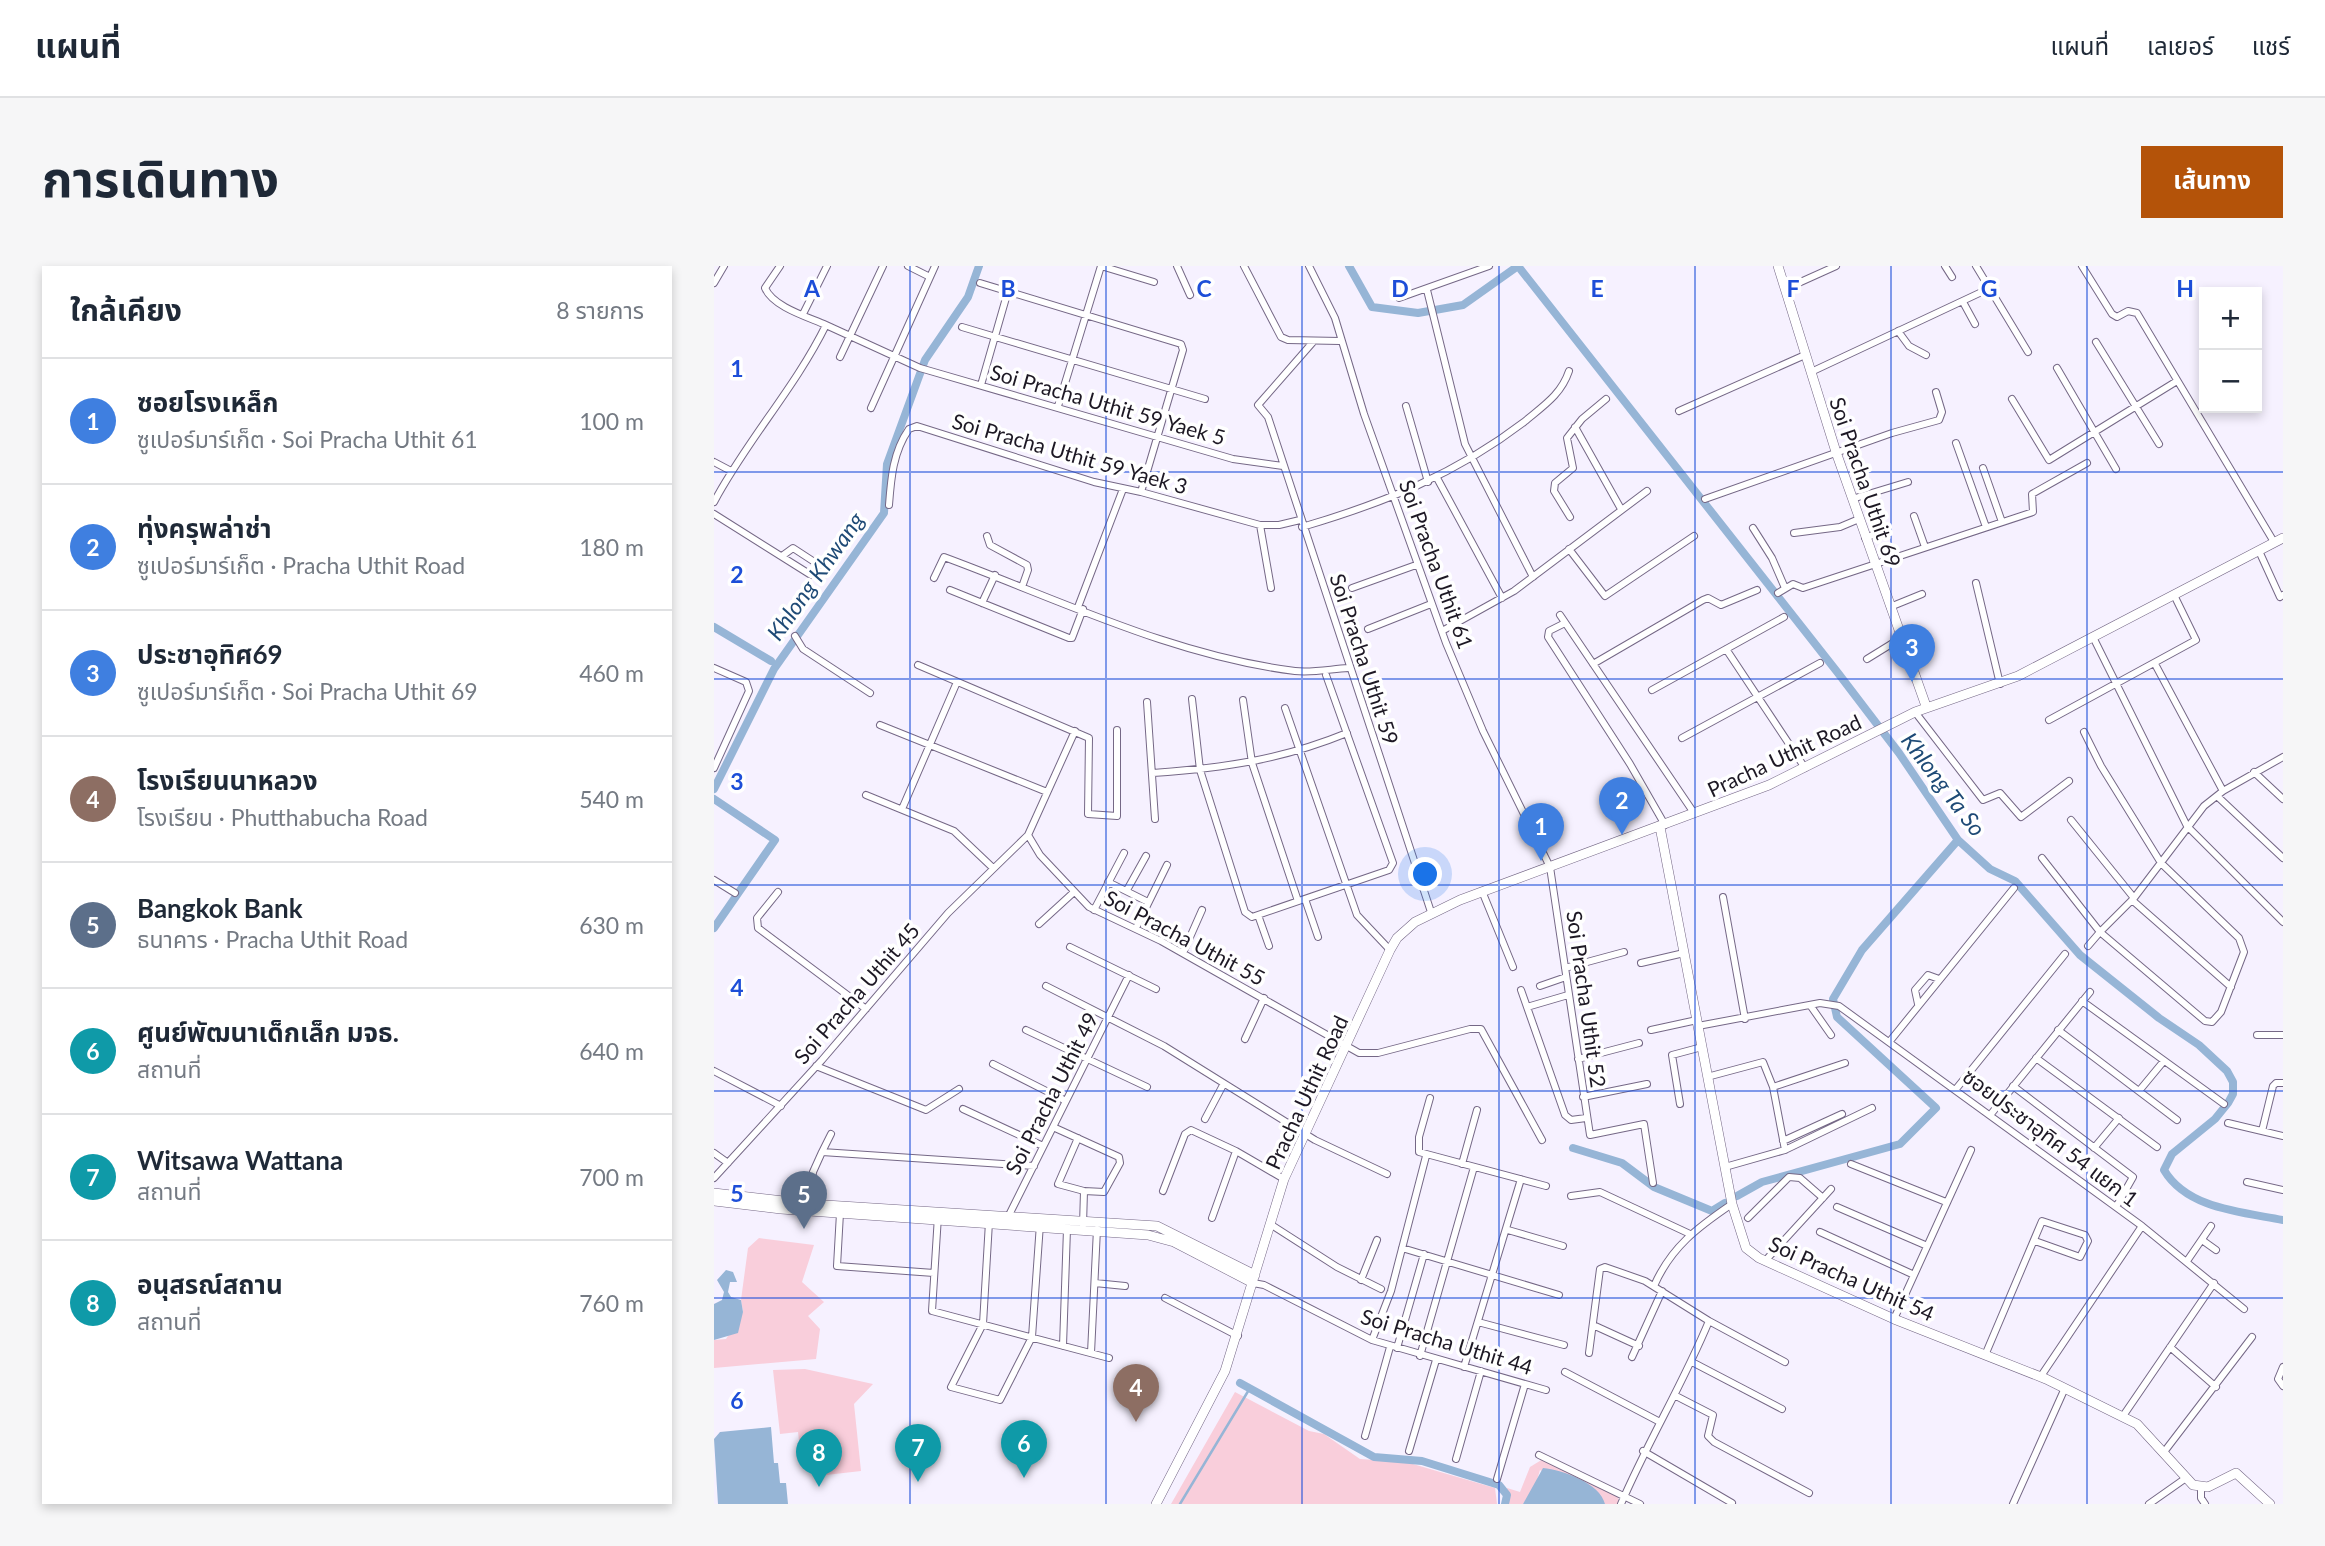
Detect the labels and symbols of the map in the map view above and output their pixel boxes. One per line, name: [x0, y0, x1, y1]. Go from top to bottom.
text: A: [803, 274, 821, 302]
text: B: [1000, 274, 1016, 302]
text: C: [1196, 274, 1212, 302]
text: D: [1391, 274, 1409, 302]
text: E: [1590, 274, 1604, 302]
text: F: [1786, 274, 1800, 302]
text: G: [1981, 274, 1997, 302]
text: H: [2176, 274, 2194, 302]
text: 1: [730, 354, 744, 382]
street label: Soi Pracha Uthit 59 Yaek 5: [988, 358, 1228, 450]
street label: Soi Pracha Uthit 69: [1825, 394, 1907, 570]
street label: Soi Pracha Uthit 59 Yaek 3: [950, 407, 1190, 499]
street label: Soi Pracha Uthit 61: [1395, 476, 1479, 652]
water label: Khlong Khwang: [761, 506, 870, 645]
text: 2: [730, 560, 744, 588]
street label: Soi Pracha Uthit 59: [1326, 570, 1404, 748]
pin: 3: [1889, 624, 1935, 682]
street label: Pracha Uthit Road: [1703, 708, 1865, 802]
water label: Khlong Ta So: [1896, 727, 1992, 841]
text: 3: [730, 767, 744, 795]
pin: 2: [1599, 777, 1645, 835]
pin: 1: [1518, 803, 1564, 861]
your location: [1408, 857, 1442, 891]
street label: Soi Pracha Uthit 55: [1100, 884, 1270, 990]
street label: Soi Pracha Uthit 52: [1562, 909, 1612, 1089]
street label: Soi Pracha Uthit 45: [788, 918, 924, 1068]
text: 4: [730, 973, 744, 1001]
street label: Soi Pracha Uthit 49: [999, 1008, 1103, 1178]
street label: Pracha Uthit Road: [1259, 1011, 1353, 1173]
street label: ซอยประชาอุทิศ 54 แยก 1: [1957, 1063, 2144, 1213]
pin: 5: [781, 1171, 827, 1229]
text: 5: [730, 1179, 744, 1207]
street label: Soi Pracha Uthit 54: [1765, 1230, 1939, 1326]
street label: Soi Pracha Uthit 44: [1358, 1303, 1536, 1379]
pin: 4: [1113, 1364, 1159, 1422]
text: 6: [730, 1386, 744, 1414]
pin: 6: [1001, 1420, 1047, 1478]
pin: 7: [895, 1424, 941, 1482]
pin: 8: [796, 1429, 842, 1487]

